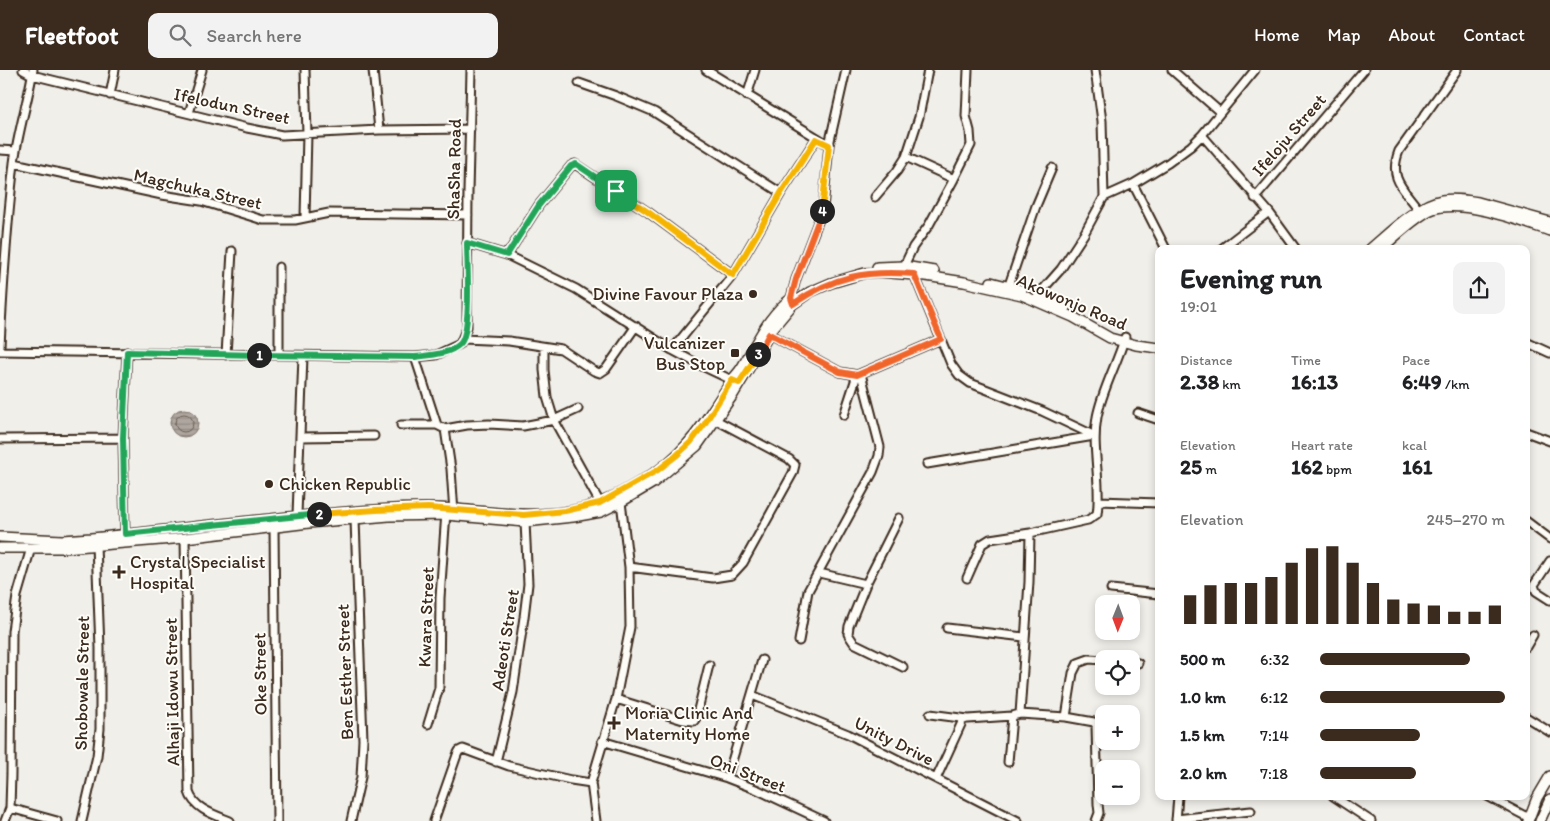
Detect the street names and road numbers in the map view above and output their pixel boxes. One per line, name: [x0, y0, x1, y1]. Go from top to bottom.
street label: Ifelodun Street: [172, 83, 292, 129]
street label: Ifeloju Street: [1247, 89, 1331, 181]
street label: ShaSha Road: [442, 118, 466, 220]
street label: Magchuka Street: [132, 164, 264, 214]
street label: Akowonjo Road: [1014, 269, 1131, 335]
street label: Kwara Street: [413, 566, 439, 668]
street label: Adeoti Street: [486, 587, 524, 692]
street label: Ben Esther Street: [332, 603, 358, 740]
street label: Shobowale Street: [70, 615, 94, 751]
street label: Alhaji Idowu Street: [160, 617, 184, 766]
street label: Oke Street: [248, 632, 272, 716]
street label: Unity Drive: [850, 712, 938, 770]
street label: Oni Street: [707, 748, 789, 798]

